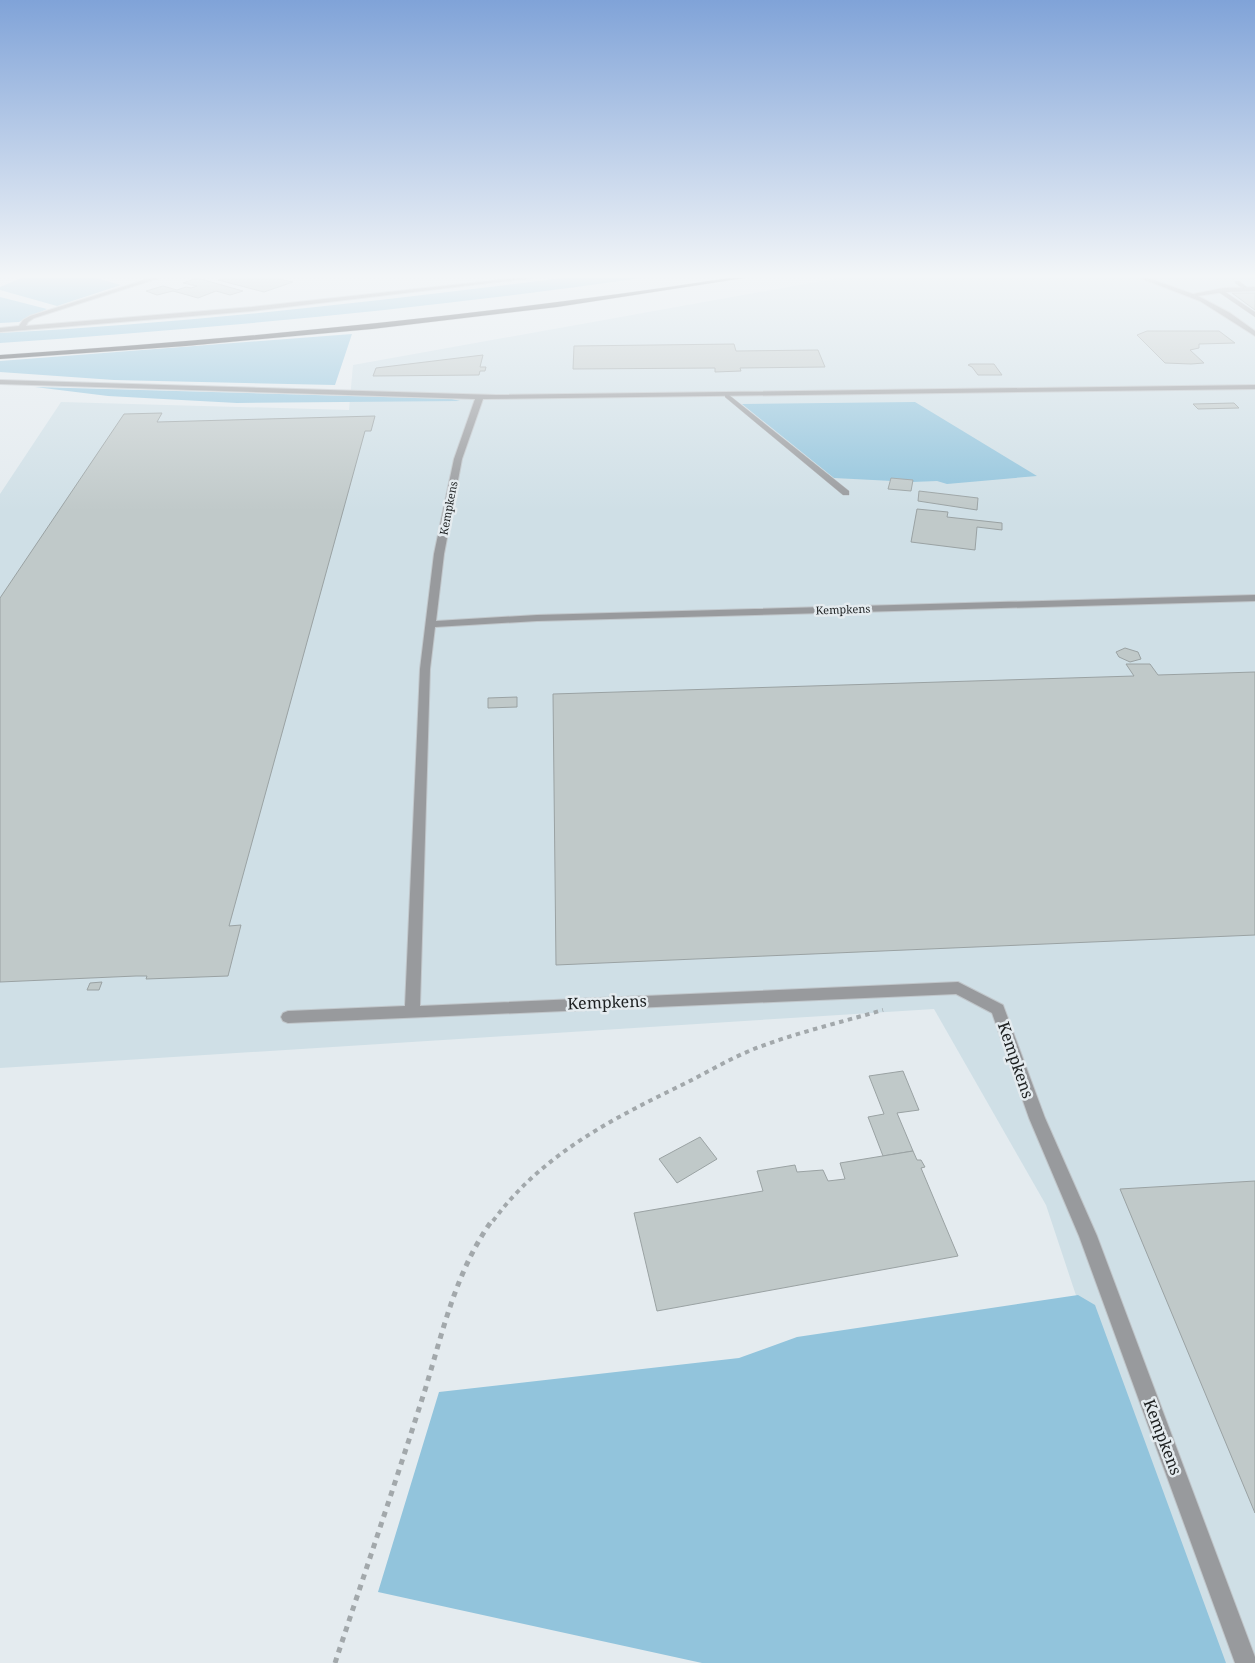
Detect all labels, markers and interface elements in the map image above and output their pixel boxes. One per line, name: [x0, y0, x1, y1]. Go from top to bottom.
street label: Kempkens: [435, 480, 461, 536]
street label: Kempkens: [815, 601, 871, 617]
street label: Kempkens: [567, 990, 647, 1014]
street label: Kempkens: [993, 1019, 1039, 1101]
street label: Kempkens: [1138, 1396, 1188, 1478]

